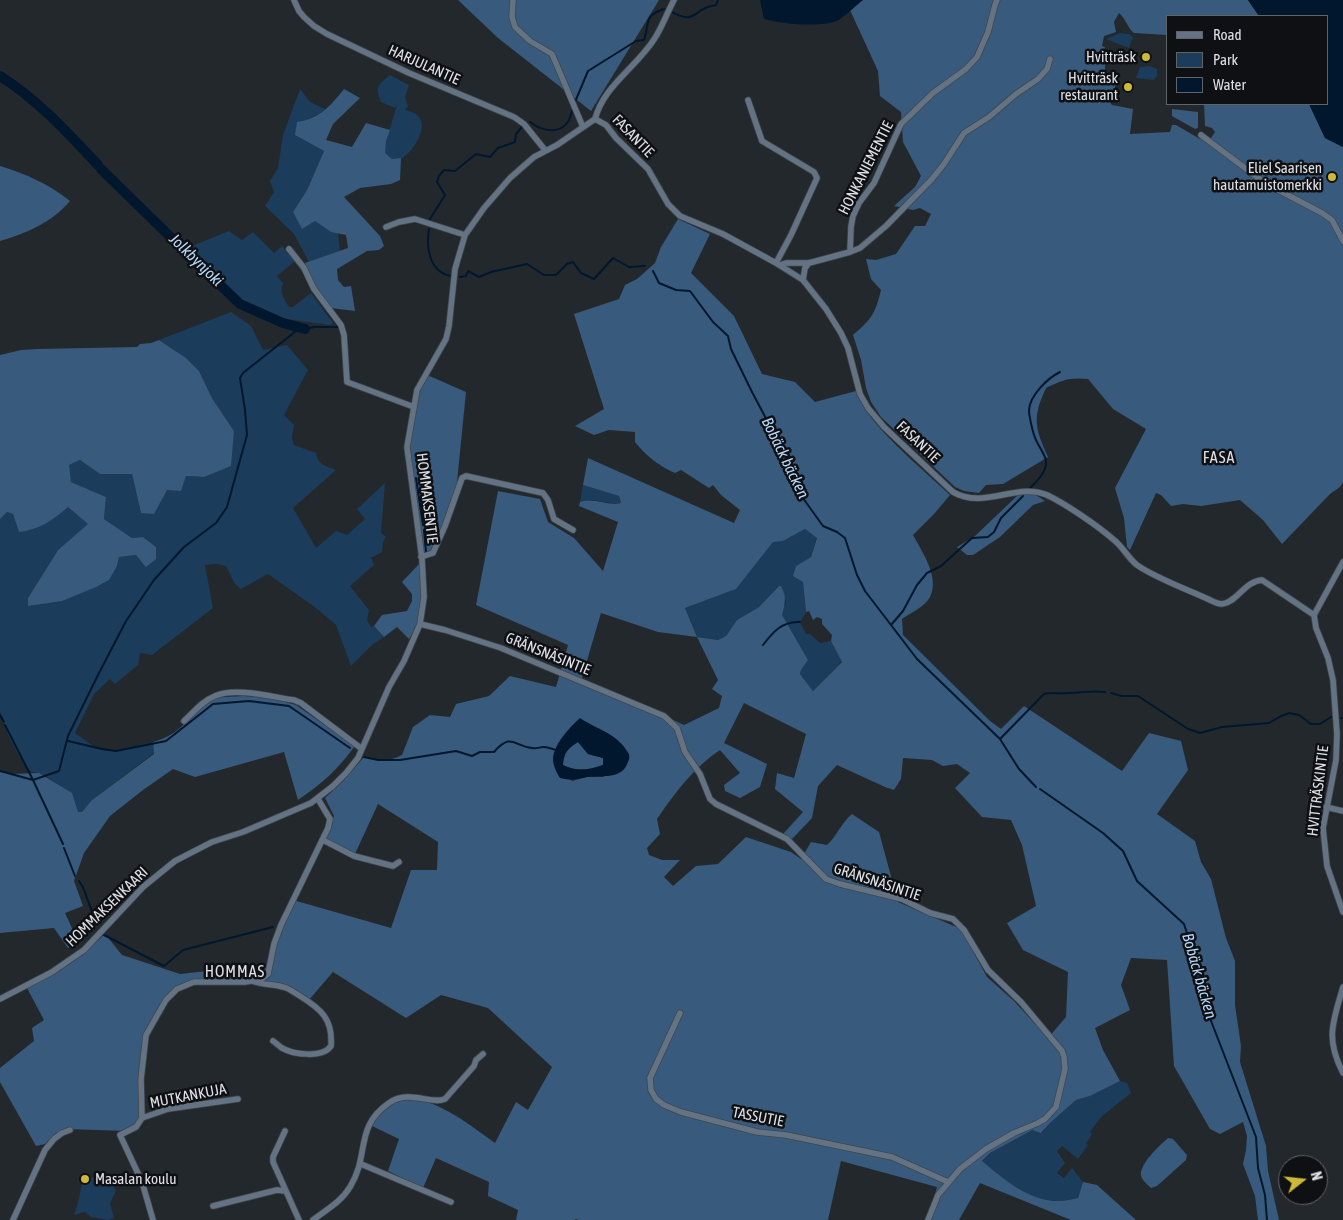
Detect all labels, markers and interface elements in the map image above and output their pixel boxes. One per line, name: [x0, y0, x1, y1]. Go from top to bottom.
legend: [1166, 15, 1328, 105]
text: Road: [1213, 26, 1242, 43]
street label: HARJULANTIE: [386, 41, 462, 89]
place label: Hvitträsk: [1086, 48, 1136, 66]
marker: Hvitträsk: [1140, 51, 1152, 63]
text: Park: [1213, 51, 1238, 68]
place label: Hvitträsk restaurant: [1060, 69, 1118, 104]
text: Water: [1213, 76, 1246, 93]
marker: Hvitträsk restaurant: [1122, 81, 1134, 93]
street label: FASANTIE: [608, 111, 658, 161]
street label: HONKANIEMENTIE: [835, 118, 897, 218]
place label: Eliel Saarisen hautamuistomerkki: [1213, 159, 1322, 194]
marker: Eliel Saarisen hautamuistomerkki: [1326, 171, 1338, 183]
water label: Jolkbynjoki: [165, 230, 227, 290]
water label: Bobäck bäcken: [757, 414, 813, 502]
street label: FASANTIE: [893, 418, 943, 466]
district label: FASA: [1202, 448, 1236, 468]
street label: HOMMAKSENTIE: [413, 452, 441, 544]
street label: GRÄNSNÄSINTIE: [503, 629, 593, 679]
street label: HVITTRÄSKINTIE: [1304, 745, 1332, 837]
street label: GRÄNSNÄSINTIE: [831, 860, 923, 904]
street label: HOMMAKSENKAARI: [62, 863, 152, 951]
water label: Bobäck bäcken: [1178, 931, 1220, 1021]
district label: HOMMAS: [204, 962, 266, 982]
street label: MUTKANKUJA: [148, 1080, 228, 1112]
street label: TASSUTIE: [731, 1103, 785, 1131]
north arrow: [1278, 1155, 1328, 1205]
place label: Masalan koulu: [95, 1170, 176, 1188]
text: N: [1308, 1170, 1325, 1182]
marker: Masalan koulu: [79, 1173, 91, 1185]

